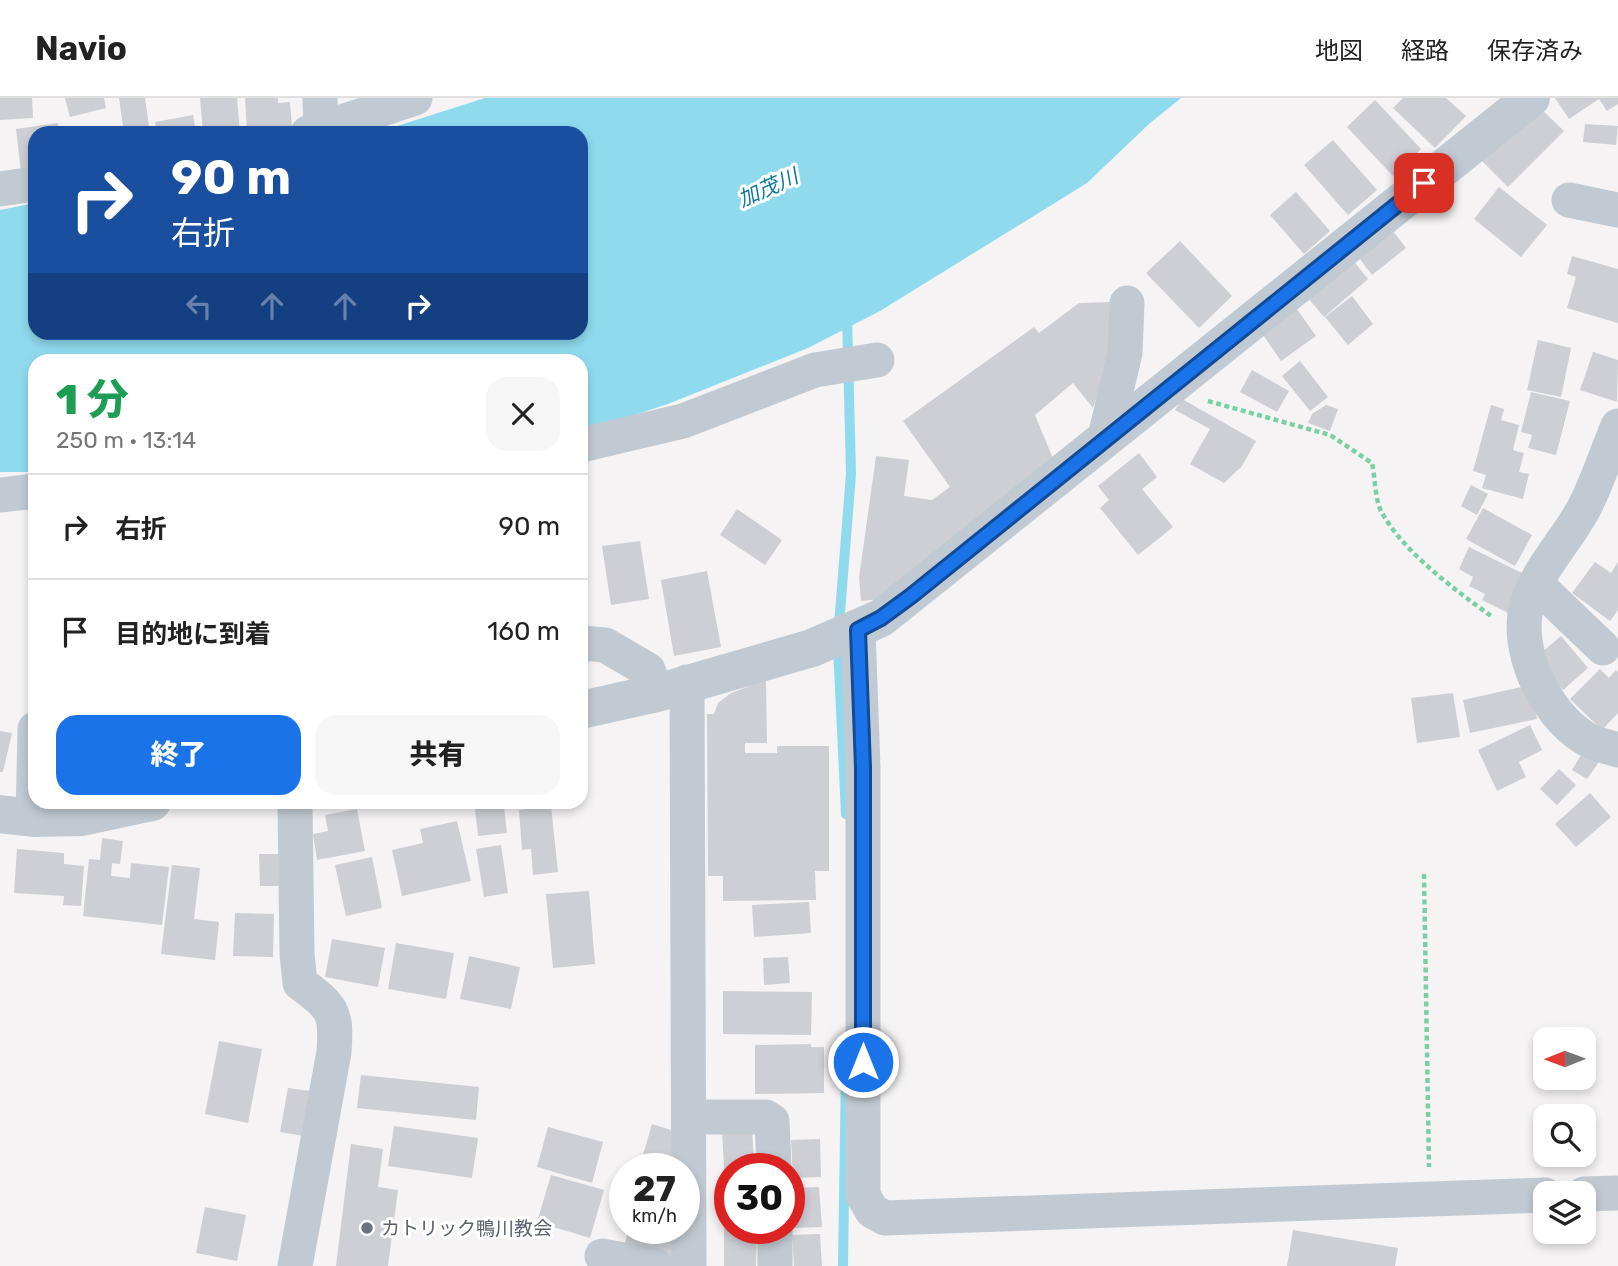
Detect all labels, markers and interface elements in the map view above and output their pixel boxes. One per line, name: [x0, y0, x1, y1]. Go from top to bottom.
text: Navio: [35, 29, 127, 68]
text: 地図: [1315, 37, 1363, 65]
text: 経路: [1401, 37, 1449, 65]
text: 保存済み: [1487, 37, 1583, 65]
text: 90 m: [171, 148, 291, 206]
pin: [1394, 153, 1454, 213]
icon: right: [56, 154, 147, 245]
water label: 加茂川: [734, 162, 803, 212]
icon: arrive: [1405, 164, 1443, 202]
text: 右折: [171, 214, 235, 252]
icon: left: [180, 287, 218, 325]
icon: ahead: [253, 287, 291, 325]
icon: ahead: [326, 287, 364, 325]
icon: right: [399, 287, 437, 325]
text: 1 分: [56, 375, 129, 425]
button: close: [486, 377, 560, 451]
text: 250 m · 13:14: [56, 426, 196, 454]
icon: right: [56, 508, 94, 546]
text: 90 m: [499, 511, 560, 542]
text: 右折: [115, 514, 167, 545]
icon: arrive: [56, 613, 94, 651]
text: 160 m: [487, 616, 560, 647]
text: 目的地に到着: [115, 619, 271, 650]
button: 終了: [56, 715, 301, 795]
button: 共有: [315, 715, 560, 795]
position arrow: [826, 1025, 900, 1099]
north arrow: [1533, 1027, 1596, 1090]
map controls: [1533, 1027, 1596, 1244]
button: search: [1533, 1104, 1596, 1167]
speed limit sign: 30: [714, 1153, 805, 1244]
text: 27: [633, 1168, 676, 1210]
button: layers: [1533, 1181, 1596, 1244]
text: km/h: [632, 1205, 677, 1227]
place label: カトリック鴨川教会: [381, 1217, 552, 1240]
marker: カトリック鴨川教会: [359, 1220, 375, 1236]

